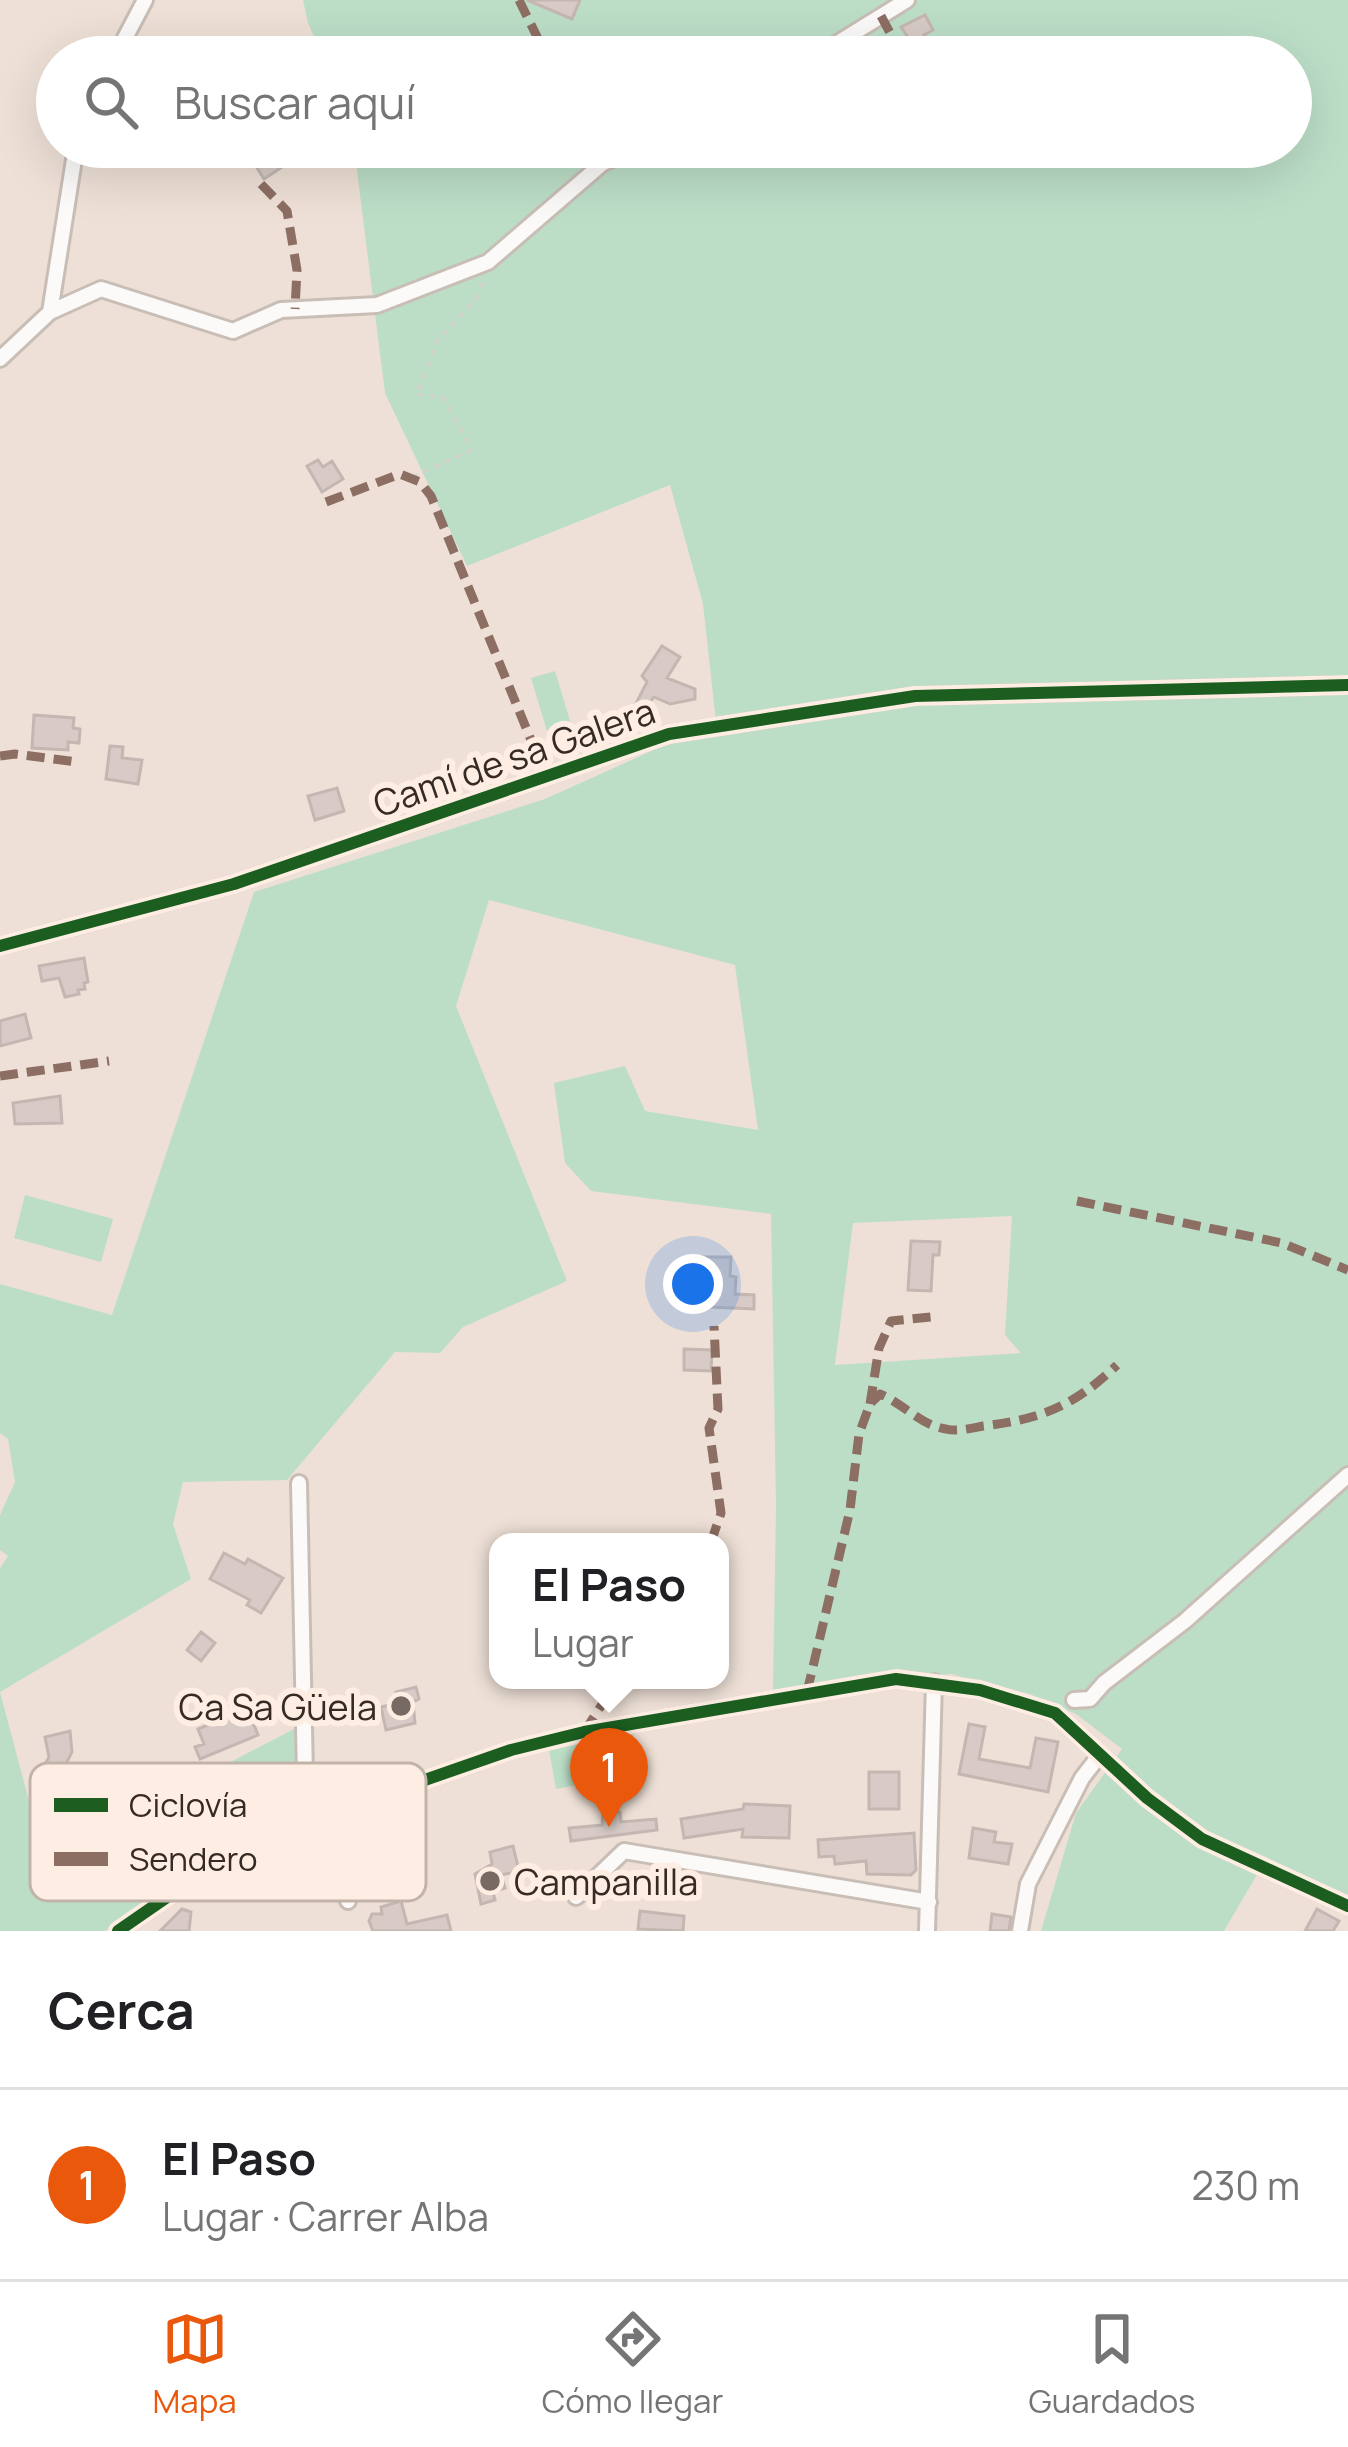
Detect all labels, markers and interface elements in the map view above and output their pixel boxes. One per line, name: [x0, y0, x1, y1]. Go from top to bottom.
search box: [36, 36, 1312, 168]
icon: search: [78, 69, 144, 135]
text: Buscar aquí: [174, 71, 416, 133]
street label: Camí de sa Galera: [367, 686, 661, 828]
your location: [663, 1254, 723, 1314]
popup: [489, 1533, 729, 1689]
text: El Paso: [532, 1553, 686, 1615]
text: Lugar: [532, 1615, 634, 1669]
place label: Ca Sa Güela: [178, 1682, 377, 1731]
marker: Ca Sa Güela: [388, 1693, 414, 1719]
pin: 1: [570, 1728, 648, 1827]
legend: [30, 1763, 426, 1901]
text: Ciclovía: [129, 1782, 247, 1827]
text: Sendero: [129, 1836, 258, 1881]
place label: Campanilla: [514, 1857, 698, 1906]
marker: Campanilla: [477, 1868, 503, 1894]
text: Cerca: [48, 1975, 195, 2044]
text: El Paso: [162, 2127, 316, 2189]
text: 1: [78, 2158, 96, 2212]
text: 230 m: [1192, 2158, 1300, 2212]
text: Lugar · Carrer Alba: [162, 2189, 489, 2243]
tab: Mapa: [153, 2306, 237, 2423]
tab: Cómo llegar: [542, 2306, 723, 2423]
tab: Guardados: [1029, 2306, 1195, 2423]

